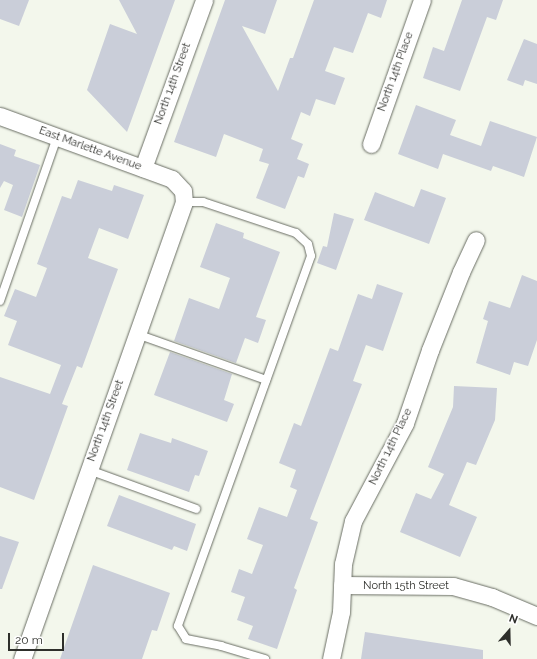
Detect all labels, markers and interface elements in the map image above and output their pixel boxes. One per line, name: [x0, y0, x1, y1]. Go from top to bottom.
street label: North 14th Place: [376, 30, 416, 114]
street label: North 14th Street: [152, 41, 194, 127]
street label: East Marlette Avenue: [37, 124, 143, 174]
street label: North 14th Street: [85, 378, 127, 464]
street label: North 14th Place: [367, 407, 415, 487]
street label: North 15th Street: [363, 579, 449, 593]
north arrow: [489, 611, 529, 651]
text: N: [507, 612, 519, 627]
scale bar: [10, 625, 66, 651]
text: 20 m: [15, 633, 43, 647]

